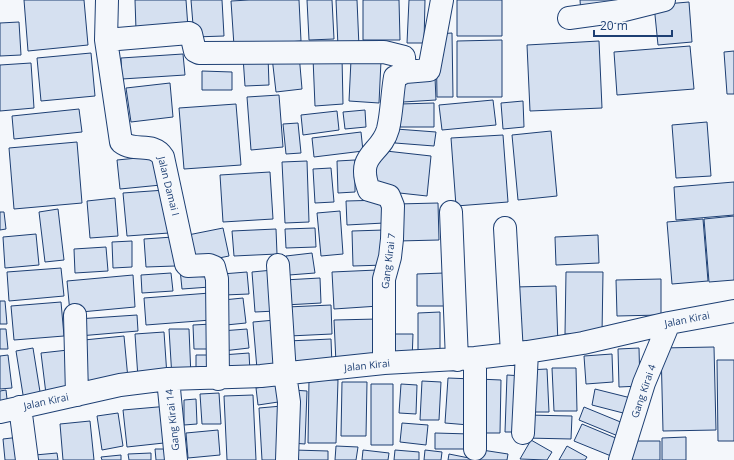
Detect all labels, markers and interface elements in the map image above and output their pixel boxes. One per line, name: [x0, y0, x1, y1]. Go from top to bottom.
scale bar: [594, 12, 672, 38]
text: 20 m: [600, 17, 628, 34]
street label: Jalan Damai I: [155, 154, 183, 217]
street label: Gang Kirai 7: [378, 232, 398, 290]
street label: Jalan Kirai: [662, 308, 711, 330]
street label: Jalan Kirai: [342, 356, 391, 374]
street label: Gang Kirai 4: [627, 362, 659, 420]
street label: Gang Kirai 14: [162, 388, 182, 451]
street label: Jalan Kirai: [21, 389, 70, 413]

